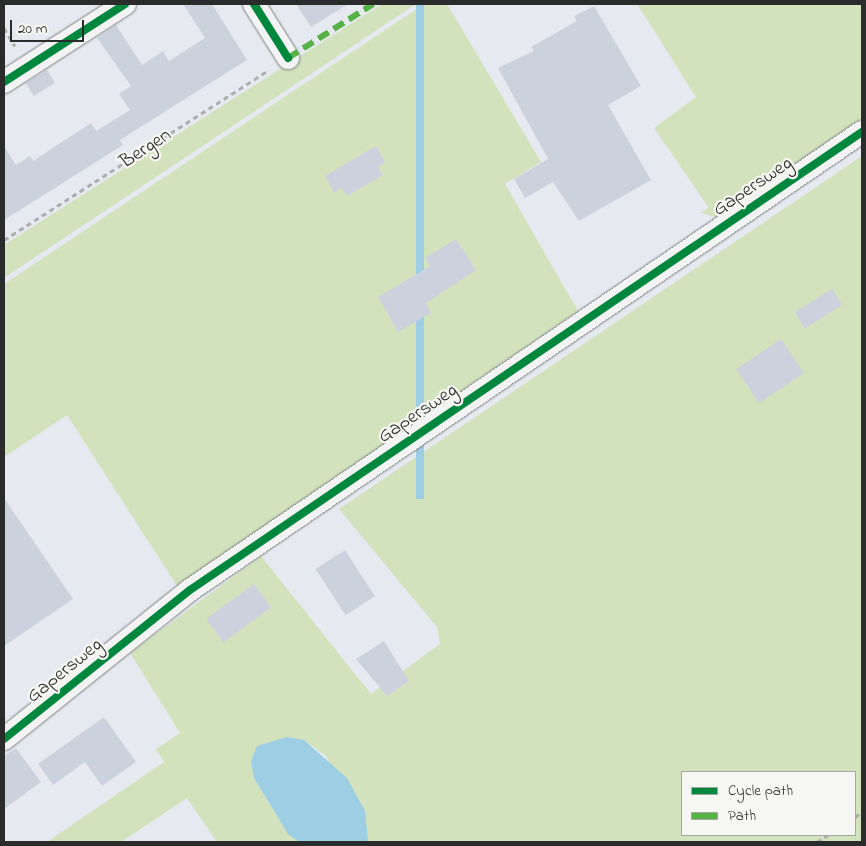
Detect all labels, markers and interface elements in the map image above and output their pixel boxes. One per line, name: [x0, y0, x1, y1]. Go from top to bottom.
scale bar: [12, 10, 86, 42]
text: 20 m: [18, 18, 47, 40]
street label: Bergen: [116, 124, 176, 174]
street label: Gapersweg: [709, 152, 797, 222]
street label: Gapersweg: [374, 379, 462, 449]
street label: Gapersweg: [22, 633, 108, 709]
legend: [681, 771, 856, 836]
text: Cycle path: [728, 780, 793, 802]
text: Path: [728, 805, 756, 827]

